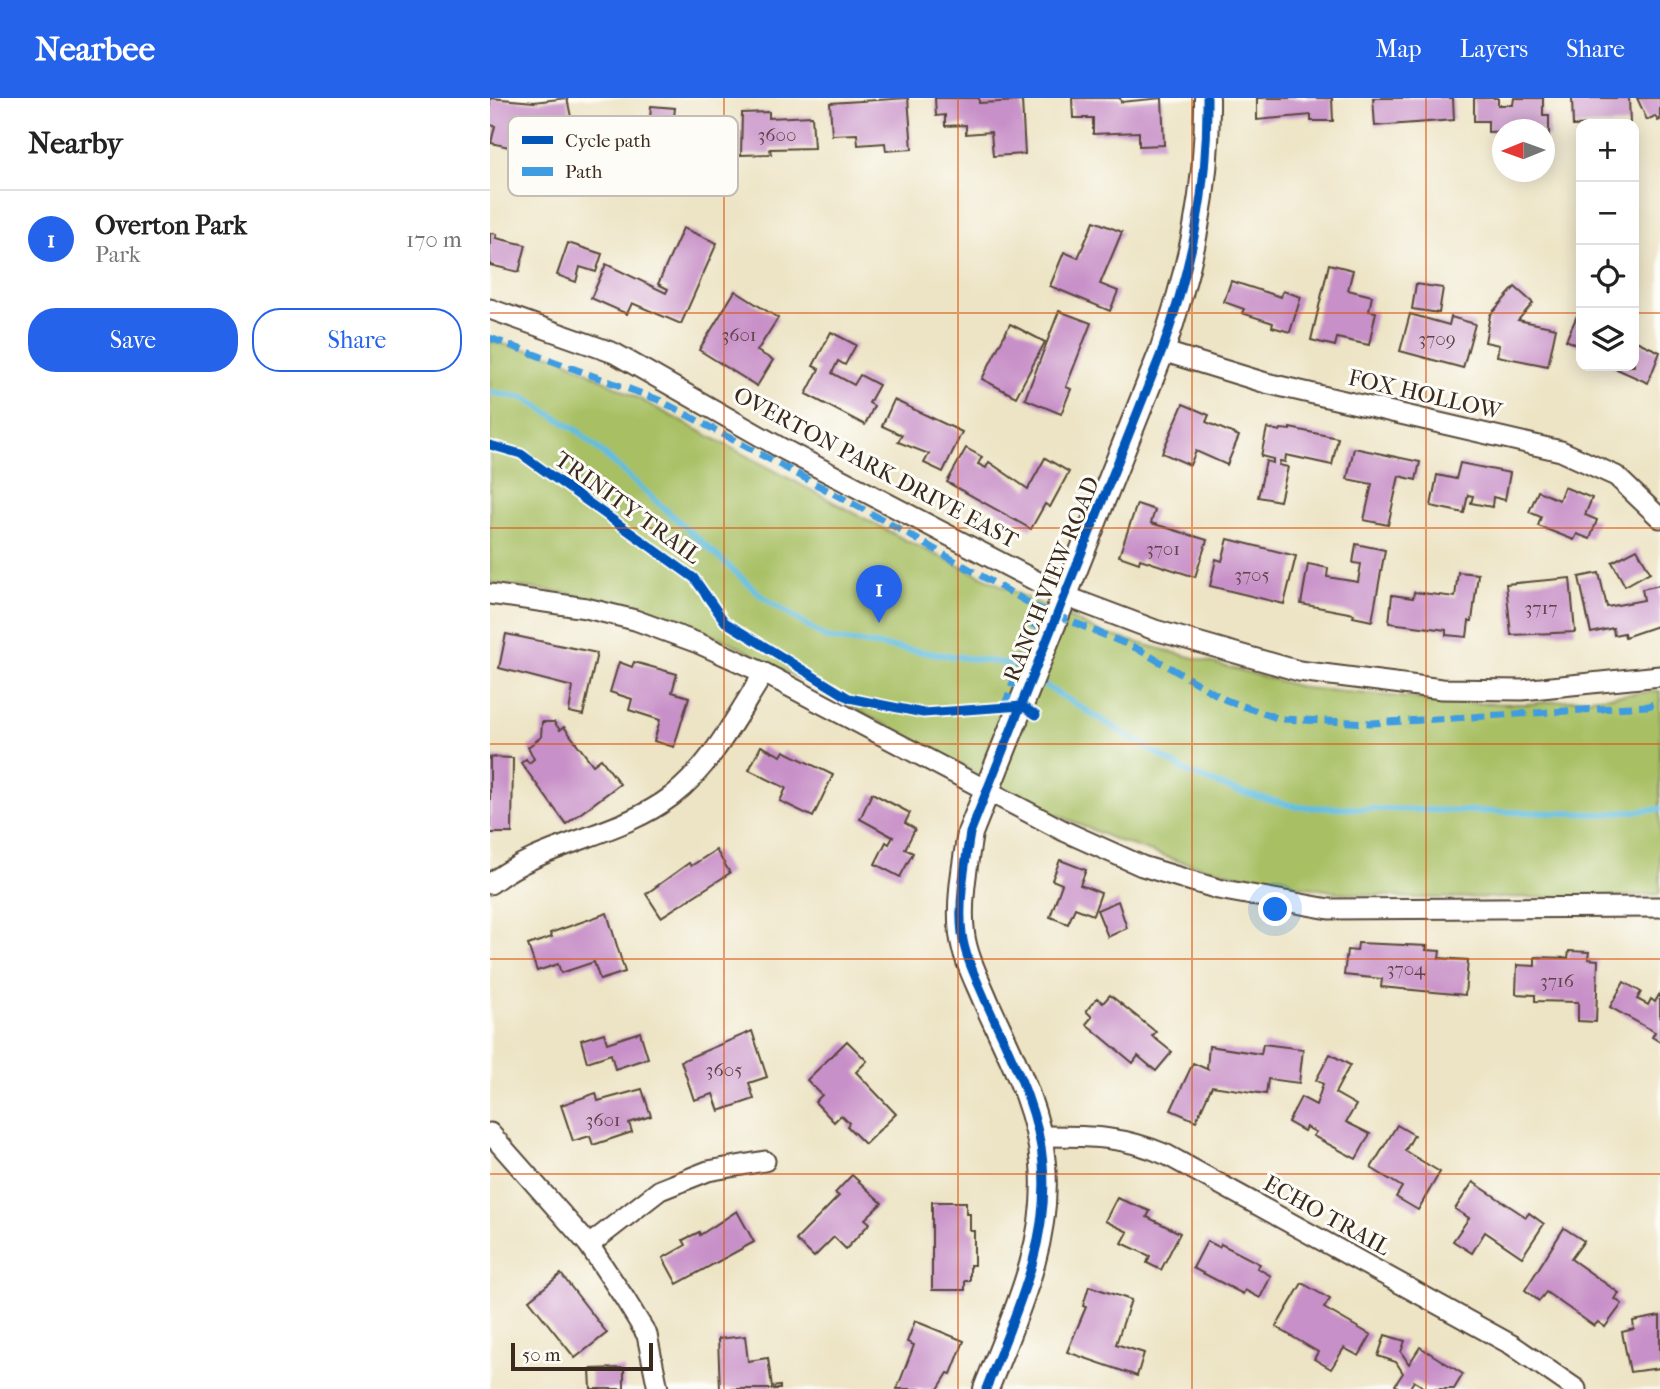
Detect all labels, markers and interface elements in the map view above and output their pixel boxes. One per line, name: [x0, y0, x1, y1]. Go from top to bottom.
text: Nearbee: [35, 30, 155, 69]
text: Map: [1376, 35, 1422, 63]
text: Layers: [1460, 35, 1528, 63]
text: Share: [1566, 35, 1625, 63]
legend: [508, 116, 738, 196]
north arrow: [1492, 119, 1555, 182]
map controls: [1576, 119, 1639, 371]
button: +: [1576, 119, 1639, 182]
house number: 3600: [757, 124, 797, 146]
text: Nearby: [28, 126, 123, 161]
text: Cycle path: [565, 130, 651, 152]
text: Path: [565, 161, 603, 183]
button: −: [1576, 182, 1639, 245]
text: Overton Park: [95, 210, 247, 241]
text: 1: [47, 226, 55, 253]
text: 170 m: [406, 226, 462, 253]
text: Park: [95, 241, 141, 268]
button: locate: [1576, 245, 1639, 308]
button: Save: [28, 308, 238, 372]
button: Share: [252, 308, 462, 372]
button: layers: [1576, 308, 1639, 371]
house number: 3601: [721, 324, 757, 346]
house number: 3709: [1418, 328, 1456, 350]
street label: FOX HOLLOW: [1346, 364, 1506, 426]
street label: OVERTON PARK DRIVE EAST: [729, 381, 1023, 554]
street label: TRINITY TRAIL: [549, 445, 706, 569]
street label: RANCH VIEW ROAD: [998, 473, 1105, 686]
house number: 3701: [1146, 538, 1180, 560]
house number: 3705: [1234, 564, 1270, 586]
pin: 1: [856, 565, 902, 623]
house number: 3717: [1525, 597, 1557, 619]
your location: [1258, 892, 1292, 926]
house number: 3704: [1387, 958, 1426, 980]
house number: 3716: [1540, 970, 1575, 992]
house number: 3605: [706, 1059, 742, 1081]
house number: 3601: [585, 1109, 621, 1131]
street label: ECHO TRAIL: [1259, 1170, 1395, 1261]
scale bar: [511, 1340, 653, 1372]
text: 50 m: [522, 1344, 561, 1366]

